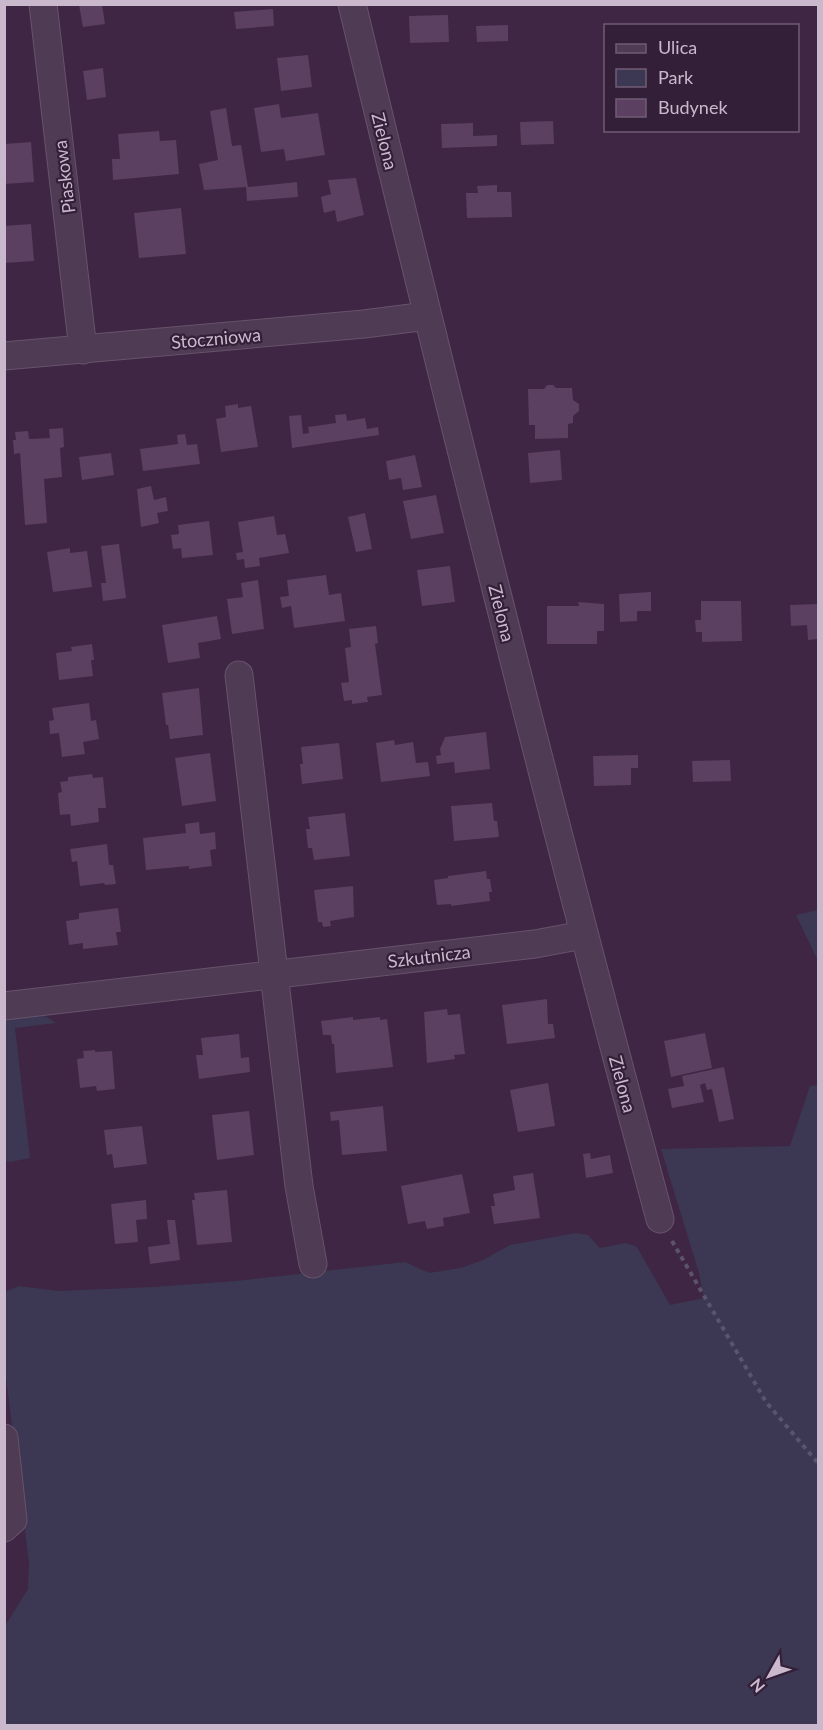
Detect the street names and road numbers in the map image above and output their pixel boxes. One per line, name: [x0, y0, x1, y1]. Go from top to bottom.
street label: Zielona: [367, 110, 403, 172]
street label: Piaskowa: [49, 139, 79, 215]
street label: Stoczniowa: [170, 323, 262, 353]
street label: Zielona: [484, 582, 520, 644]
street label: Szkutnicza: [386, 940, 472, 972]
street label: Zielona: [605, 1053, 641, 1115]

